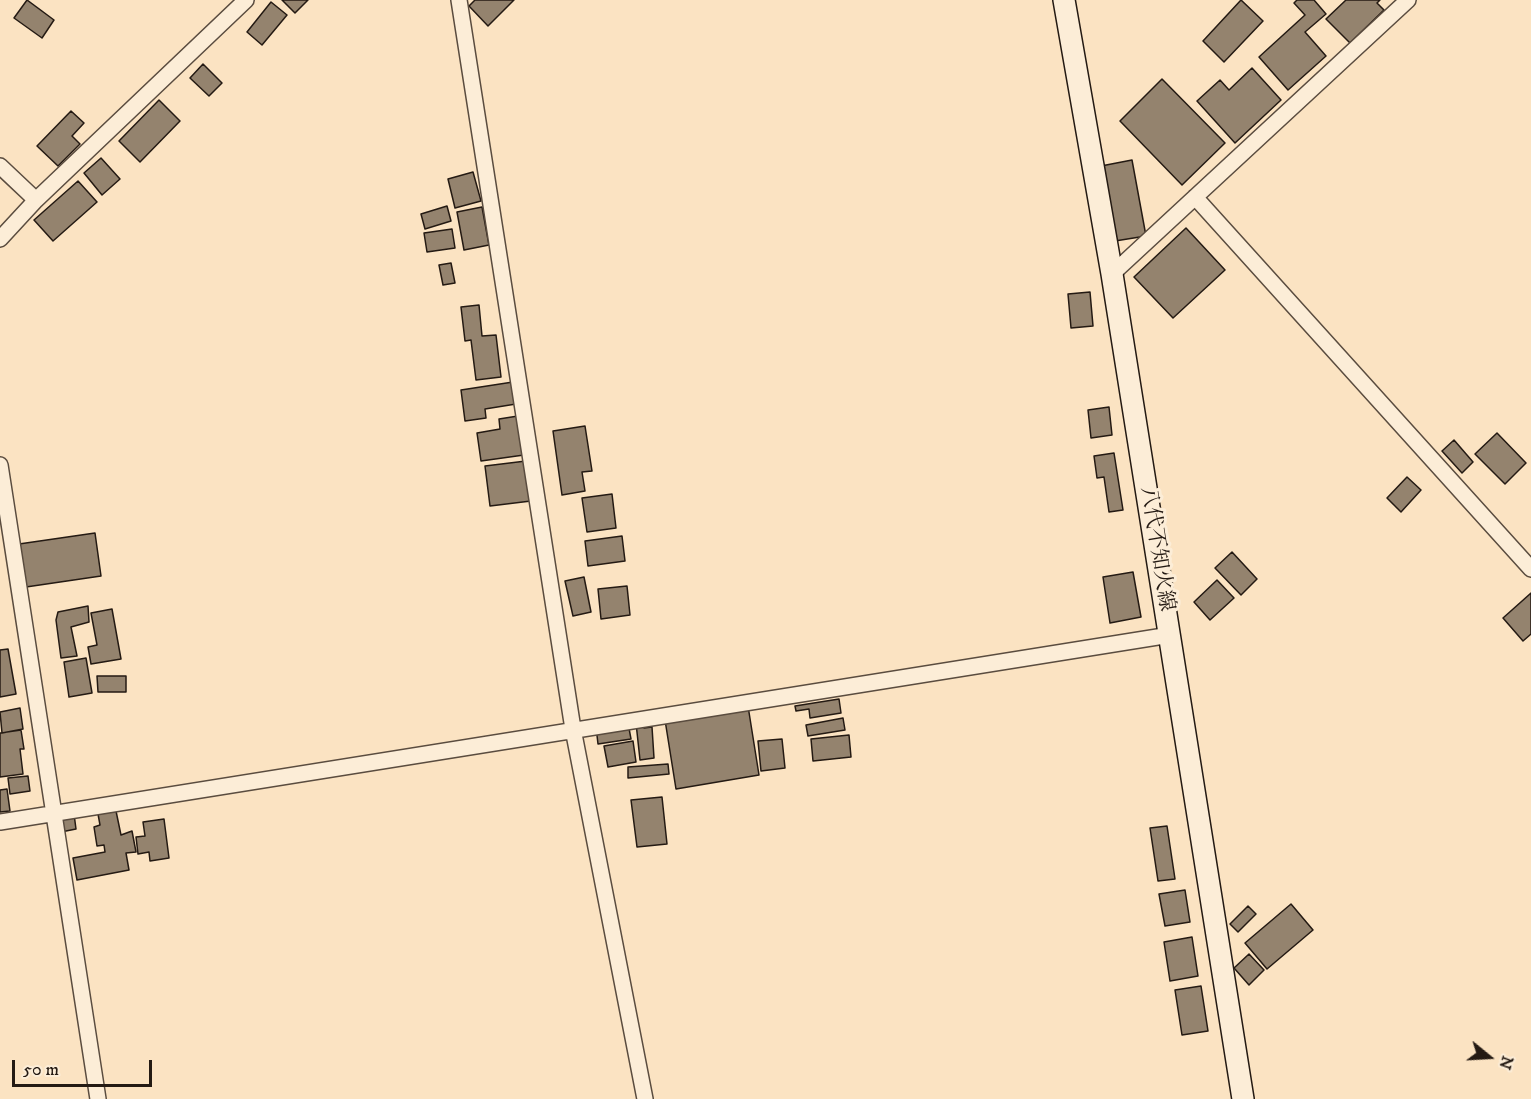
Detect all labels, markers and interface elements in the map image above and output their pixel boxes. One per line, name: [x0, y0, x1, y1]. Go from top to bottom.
street label: 八代不知火線: [1134, 485, 1178, 613]
north arrow: [1459, 1027, 1519, 1087]
scale bar: [15, 1048, 154, 1086]
text: N: [1495, 1053, 1518, 1072]
text: 50 m: [23, 1059, 59, 1081]

